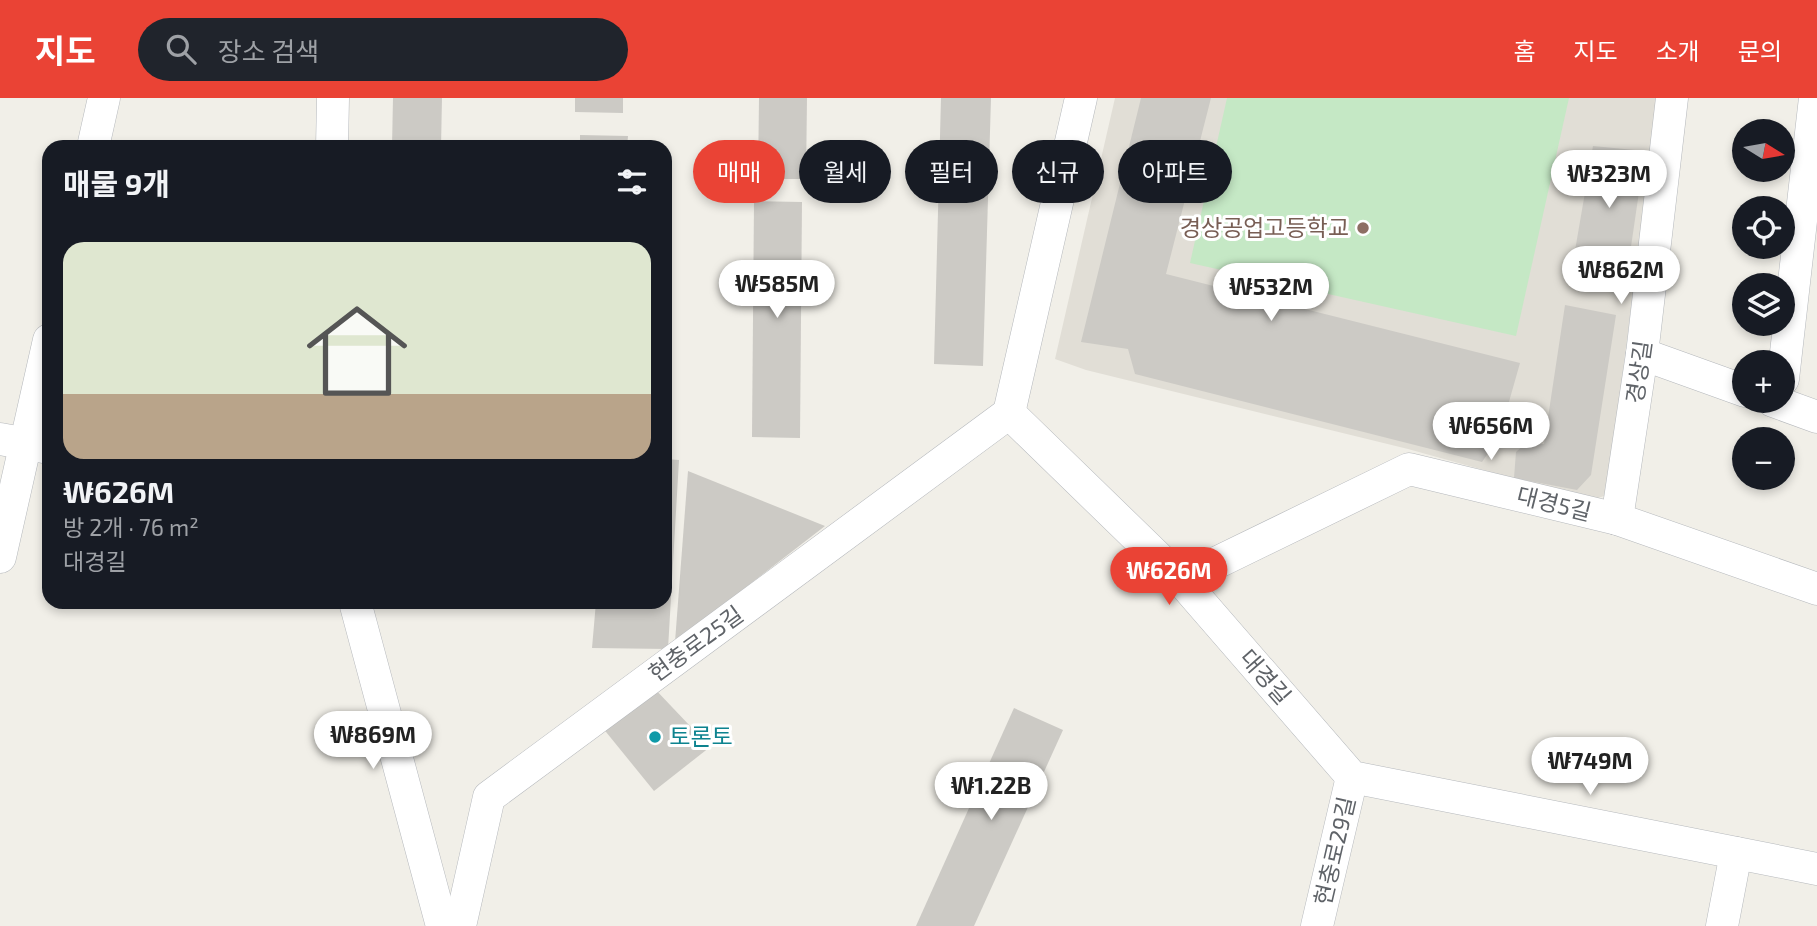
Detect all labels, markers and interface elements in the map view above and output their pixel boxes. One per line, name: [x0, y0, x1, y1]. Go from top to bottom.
search box: [138, 18, 628, 81]
text: 지도: [35, 30, 96, 70]
icon: search: [162, 30, 200, 68]
text: 장소 검색: [218, 35, 319, 66]
text: 홈: [1513, 36, 1535, 65]
text: 지도: [1573, 36, 1618, 65]
text: 소개: [1656, 36, 1700, 65]
text: 문의: [1738, 36, 1782, 65]
north arrow: [1732, 119, 1796, 182]
map controls: [1732, 119, 1795, 490]
chip: 매매: [693, 140, 785, 203]
chip: 월세: [799, 140, 891, 203]
chip: 필터: [905, 140, 998, 203]
chip: 신규: [1012, 140, 1104, 203]
chip: 아파트: [1118, 140, 1232, 203]
pin: ₩323M: [1560, 150, 1658, 210]
text: ₩323M: [1567, 159, 1651, 187]
icon: filters: [613, 163, 651, 201]
text: 매물 9개: [63, 165, 170, 201]
button: locate: [1732, 196, 1795, 259]
place label: 경상공업고등학교: [1180, 213, 1349, 241]
marker: 경상공업고등학교: [1355, 220, 1371, 236]
pin: ₩862M: [1572, 246, 1670, 306]
text: ₩862M: [1578, 255, 1664, 283]
pin: ₩585M: [728, 260, 826, 320]
pin: ₩532M: [1222, 264, 1320, 323]
text: ₩585M: [735, 269, 819, 297]
text: ₩532M: [1229, 272, 1313, 300]
button: layers: [1732, 273, 1795, 336]
icon: home: [294, 288, 420, 414]
street label: 경상길: [1620, 338, 1656, 405]
button: +: [1732, 350, 1795, 413]
pin: ₩656M: [1442, 402, 1540, 462]
text: ₩656M: [1449, 411, 1533, 439]
button: −: [1732, 427, 1795, 490]
text: ₩626M: [63, 473, 174, 509]
street label: 대경5길: [1514, 480, 1594, 526]
text: 방 2개 · 76 m²: [63, 513, 199, 541]
text: 대경길: [63, 547, 126, 575]
pin: ₩626M: [1120, 547, 1218, 607]
text: ₩626M: [1126, 556, 1212, 584]
street label: 현충로25길: [643, 600, 748, 687]
street label: 대경길: [1234, 643, 1297, 709]
pin: ₩869M: [324, 712, 422, 771]
text: ₩869M: [330, 720, 416, 748]
place label: 토론토: [669, 722, 732, 750]
marker: 토론토: [647, 729, 663, 745]
pin: ₩749M: [1541, 738, 1639, 797]
text: ₩749M: [1547, 746, 1633, 774]
pin: ₩1.22B: [934, 762, 1048, 822]
text: ₩1.22B: [951, 771, 1031, 799]
street label: 현충로29길: [1308, 794, 1360, 908]

